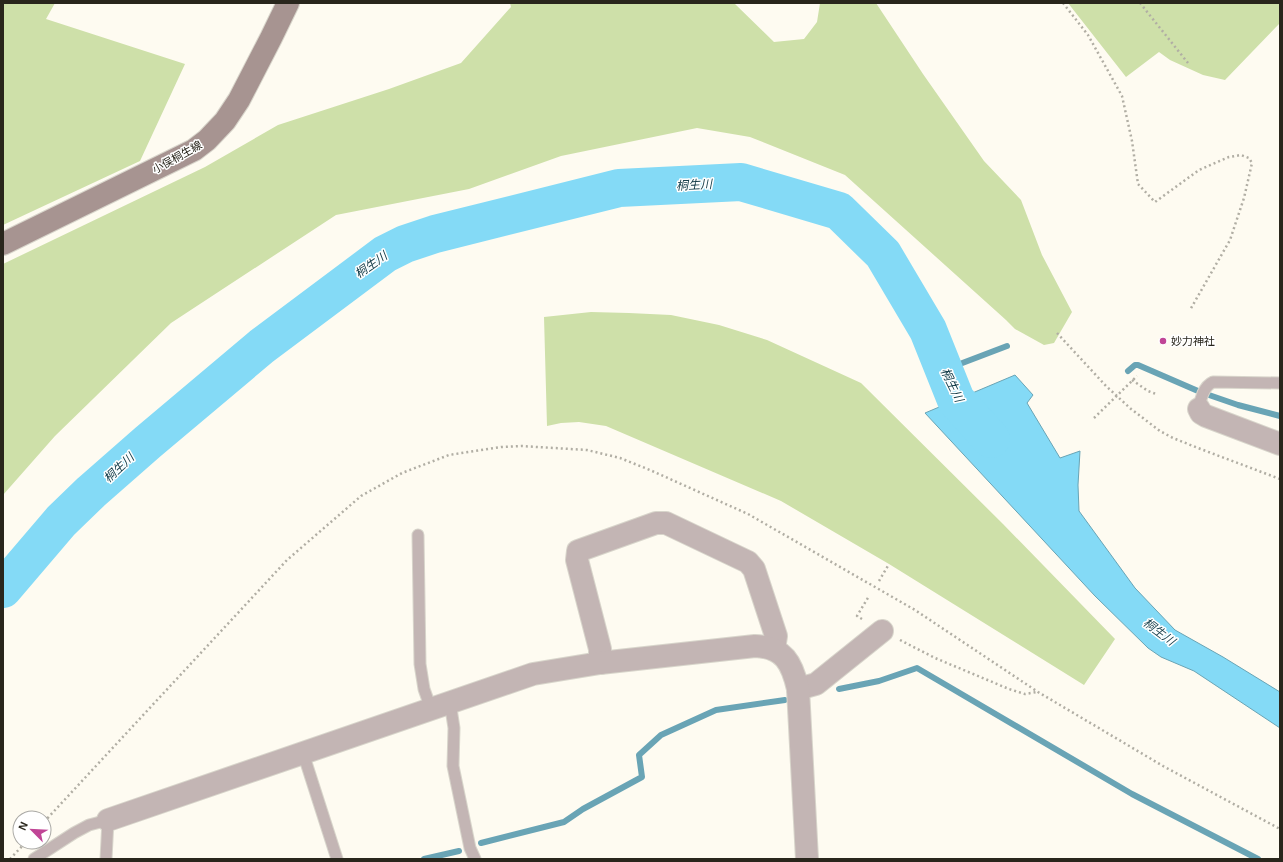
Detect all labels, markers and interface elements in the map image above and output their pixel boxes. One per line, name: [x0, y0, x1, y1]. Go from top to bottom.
street label: 小俣桐生線: [150, 138, 204, 176]
water label: 桐生川: [676, 177, 714, 193]
water label: 桐生川: [352, 248, 391, 281]
place label: 妙力神社: [1171, 335, 1215, 347]
marker: 妙力神社: [1158, 336, 1168, 346]
water label: 桐生川: [938, 366, 967, 406]
water label: 桐生川: [101, 449, 138, 485]
water label: 桐生川: [1140, 616, 1179, 650]
north arrow: [12, 810, 52, 850]
text: N: [16, 820, 30, 832]

